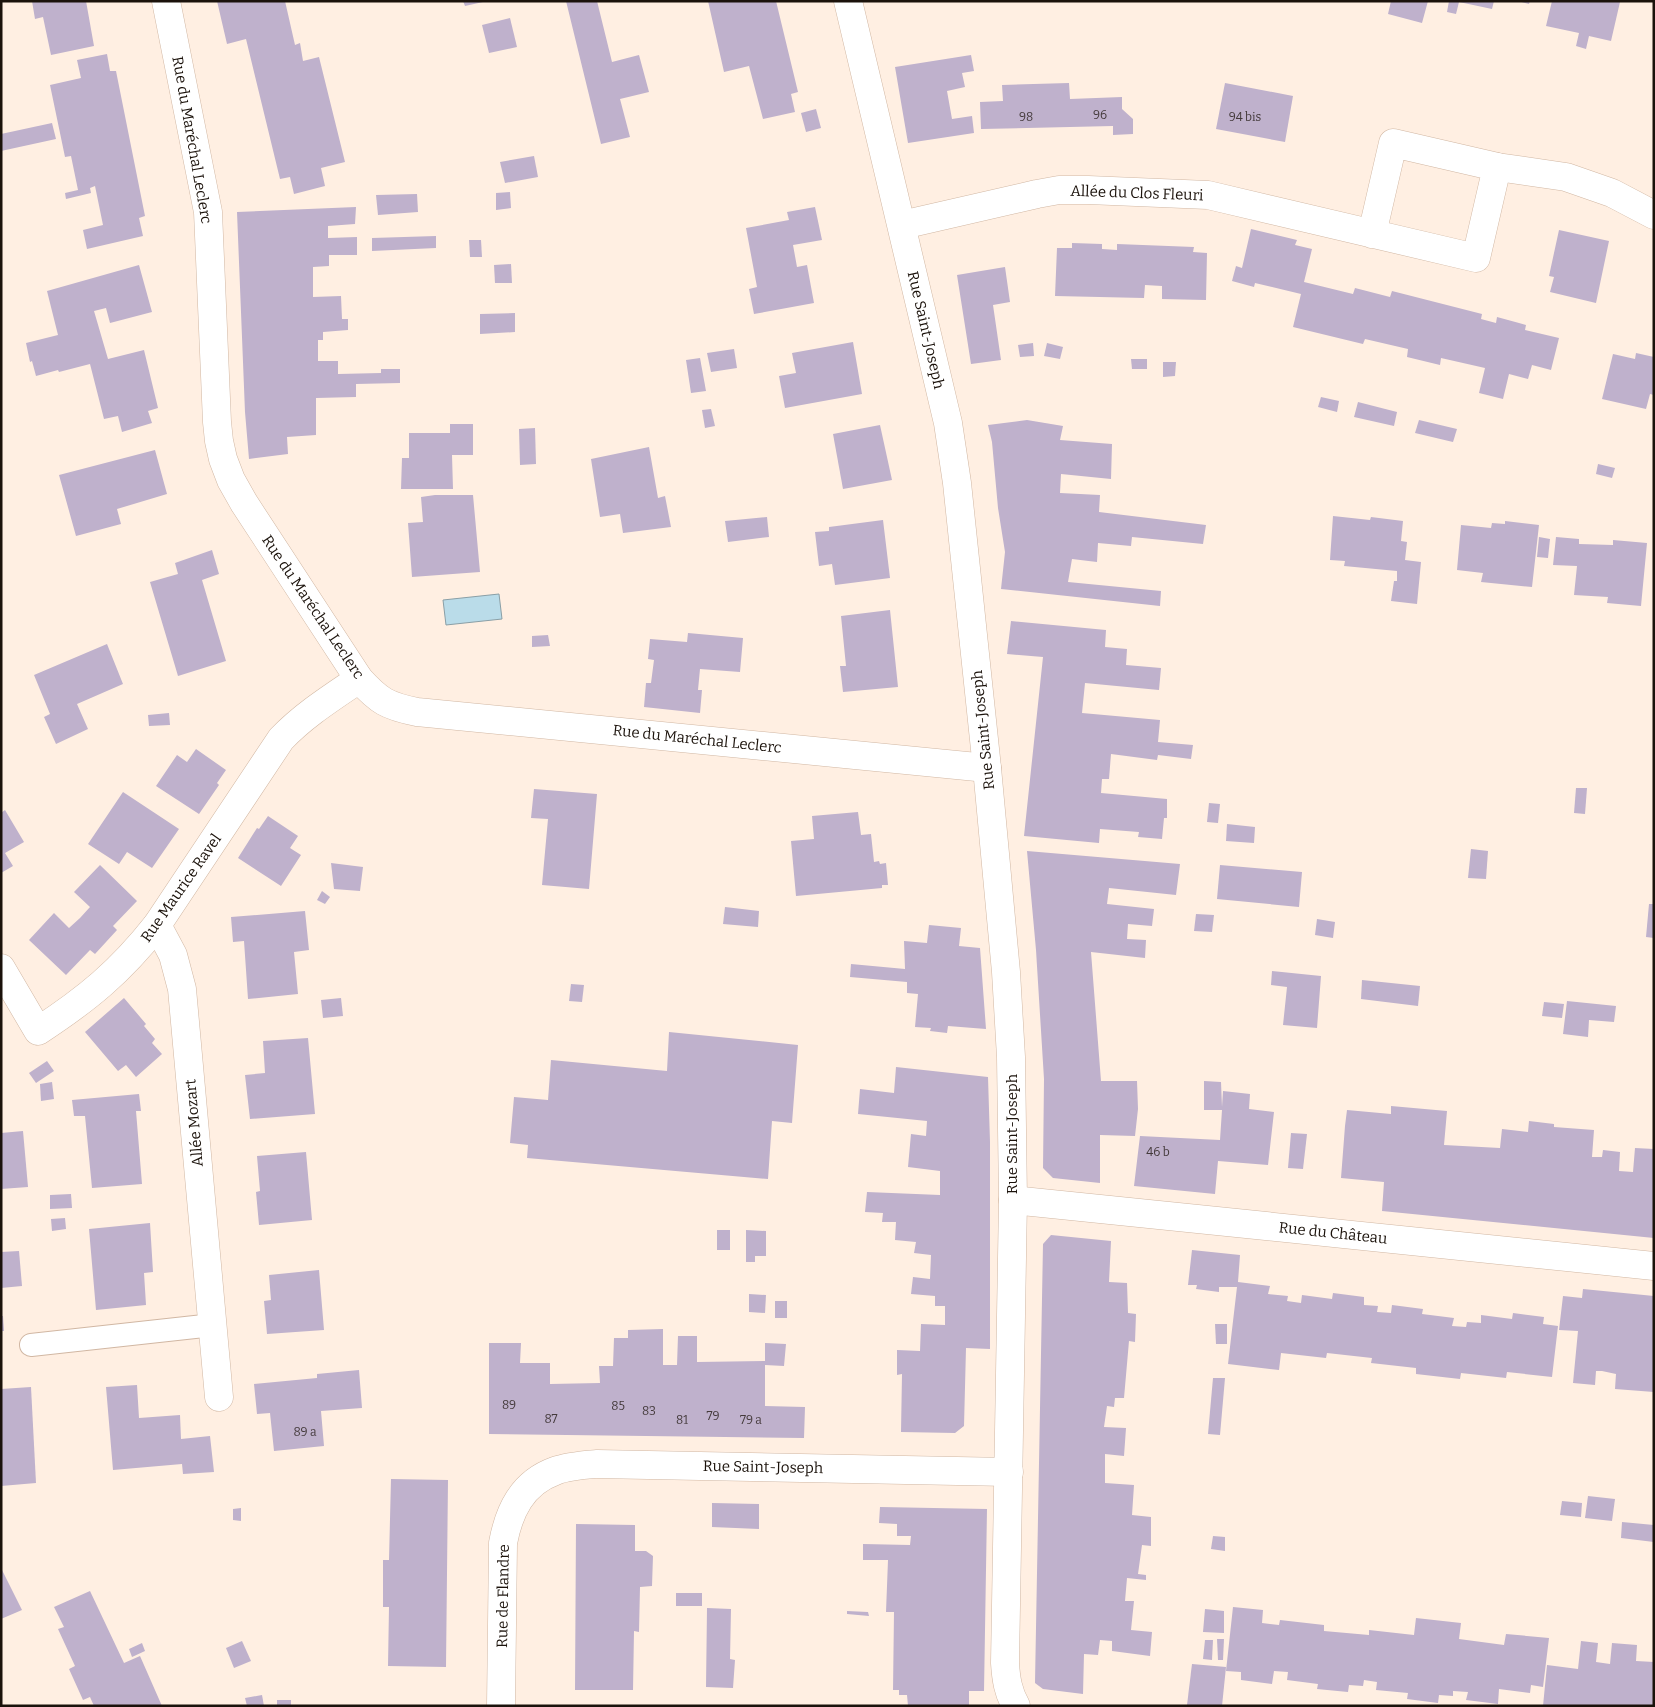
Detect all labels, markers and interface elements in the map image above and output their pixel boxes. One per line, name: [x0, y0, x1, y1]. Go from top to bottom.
street label: Rue du Maréchal Leclerc: [168, 55, 216, 225]
house number: 96: [1093, 108, 1107, 122]
house number: 98: [1019, 110, 1033, 124]
house number: 94 bis: [1229, 110, 1262, 124]
street label: Allée du Clos Fleuri: [1070, 182, 1204, 204]
street label: Rue Saint-Joseph: [904, 269, 948, 391]
street label: Rue du Maréchal Leclerc: [258, 532, 368, 683]
street label: Rue Saint-Joseph: [968, 669, 998, 791]
street label: Rue du Maréchal Leclerc: [612, 721, 783, 757]
street label: Rue Maurice Ravel: [137, 830, 225, 946]
street label: Rue Saint-Joseph: [1003, 1073, 1021, 1194]
street label: Allée Mozart: [181, 1078, 207, 1167]
house number: 46 b: [1146, 1145, 1170, 1159]
street label: Rue du Château: [1278, 1218, 1388, 1248]
house number: 89: [502, 1398, 516, 1412]
house number: 85: [611, 1399, 625, 1413]
house number: 83: [642, 1404, 656, 1418]
house number: 79: [707, 1409, 719, 1423]
house number: 87: [544, 1412, 558, 1426]
house number: 81: [676, 1413, 688, 1427]
house number: 79 a: [740, 1413, 762, 1427]
house number: 89 a: [293, 1425, 317, 1439]
street label: Rue Saint-Joseph: [703, 1457, 824, 1477]
street label: Rue de Flandre: [493, 1544, 513, 1648]

